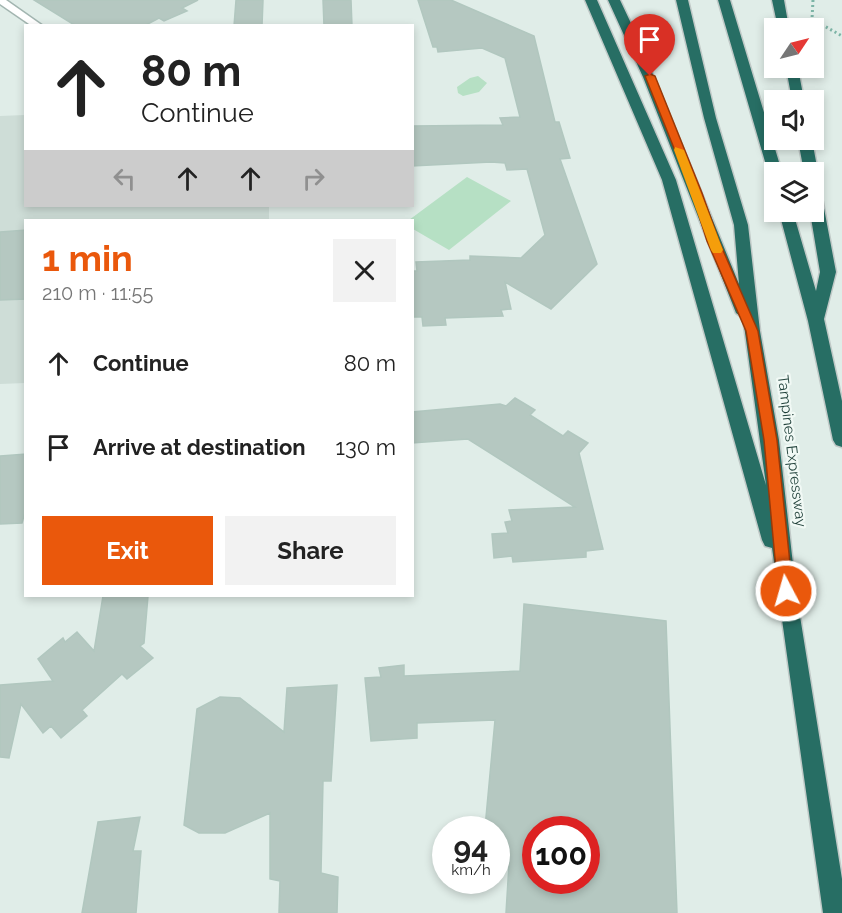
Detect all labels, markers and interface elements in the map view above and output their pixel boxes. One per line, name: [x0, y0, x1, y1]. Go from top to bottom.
pin: [624, 14, 675, 76]
north arrow: [764, 18, 824, 78]
map controls: [764, 18, 824, 222]
icon: arrive: [633, 23, 666, 56]
text: 80 m: [141, 47, 241, 96]
icon: ahead: [42, 48, 120, 126]
button: sound: [764, 90, 824, 150]
text: Continue: [141, 97, 254, 128]
icon: left: [108, 162, 141, 195]
icon: ahead: [171, 162, 204, 195]
icon: ahead: [234, 162, 267, 195]
icon: right: [297, 162, 330, 195]
button: layers: [764, 162, 824, 222]
text: 1 min: [42, 237, 133, 279]
button: close: [333, 239, 396, 302]
text: 210 m · 11:55: [42, 281, 153, 305]
icon: ahead: [42, 347, 75, 380]
text: Continue: [93, 350, 189, 376]
text: 80 m: [344, 350, 396, 376]
street label: Tampines Expressway: [774, 374, 810, 528]
icon: arrive: [42, 431, 75, 464]
text: Arrive at destination: [93, 434, 306, 460]
text: 130 m: [336, 434, 396, 460]
button: Exit: [42, 516, 213, 585]
button: Share: [225, 516, 396, 585]
position arrow: [754, 559, 818, 623]
speed limit sign: 100: [522, 816, 600, 894]
text: 94: [454, 830, 488, 865]
text: km/h: [451, 861, 491, 879]

